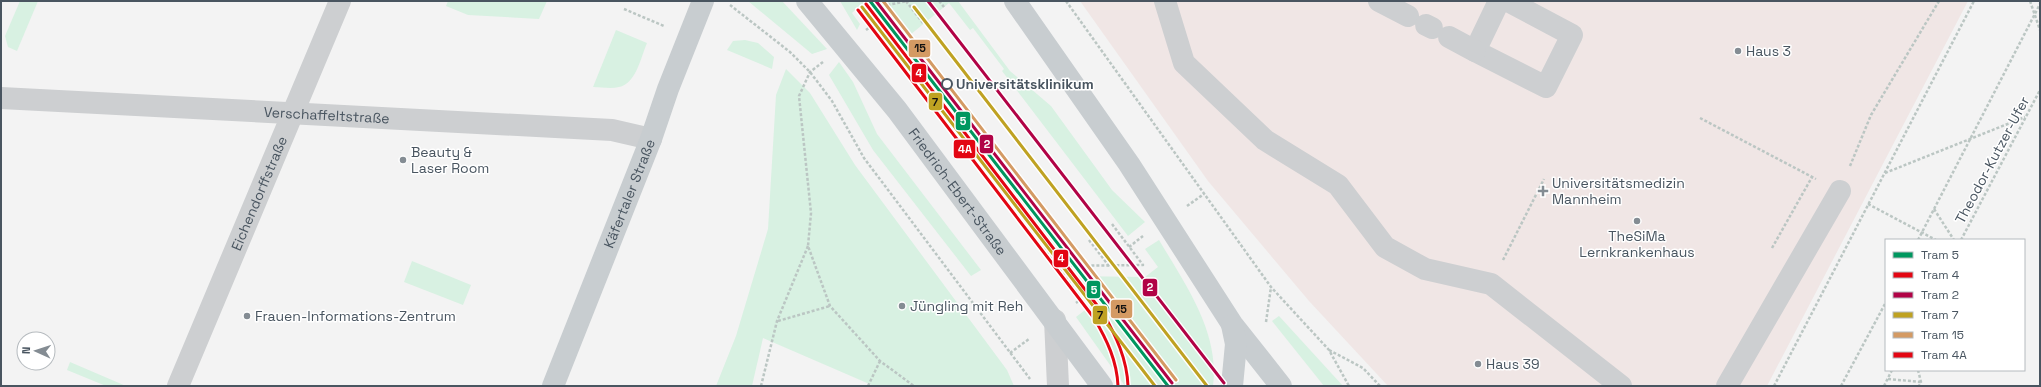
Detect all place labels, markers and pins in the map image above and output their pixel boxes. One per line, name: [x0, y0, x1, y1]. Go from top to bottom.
place label: Haus 3: [1746, 42, 1791, 60]
marker: Haus 3: [1733, 46, 1743, 56]
place label: Universitätsklinikum: [956, 75, 1094, 93]
marker: Universitätsklinikum: [941, 78, 953, 90]
place label: Beauty & Laser Room: [411, 143, 489, 177]
marker: Beauty & Laser Room: [398, 155, 408, 165]
place label: Universitätsmedizin Mannheim: [1552, 174, 1685, 208]
marker: Universitätsmedizin Mannheim: [1537, 185, 1549, 197]
marker: TheSiMa Lernkrankenhaus: [1632, 216, 1642, 226]
place label: TheSiMa Lernkrankenhaus: [1579, 227, 1695, 261]
place label: Jüngling mit Reh: [910, 297, 1023, 315]
marker: Jüngling mit Reh: [897, 301, 907, 311]
place label: Frauen-Informations-Zentrum: [255, 307, 456, 325]
marker: Frauen-Informations-Zentrum: [242, 311, 252, 321]
place label: Haus 39: [1486, 355, 1540, 373]
marker: Haus 39: [1473, 359, 1483, 369]

